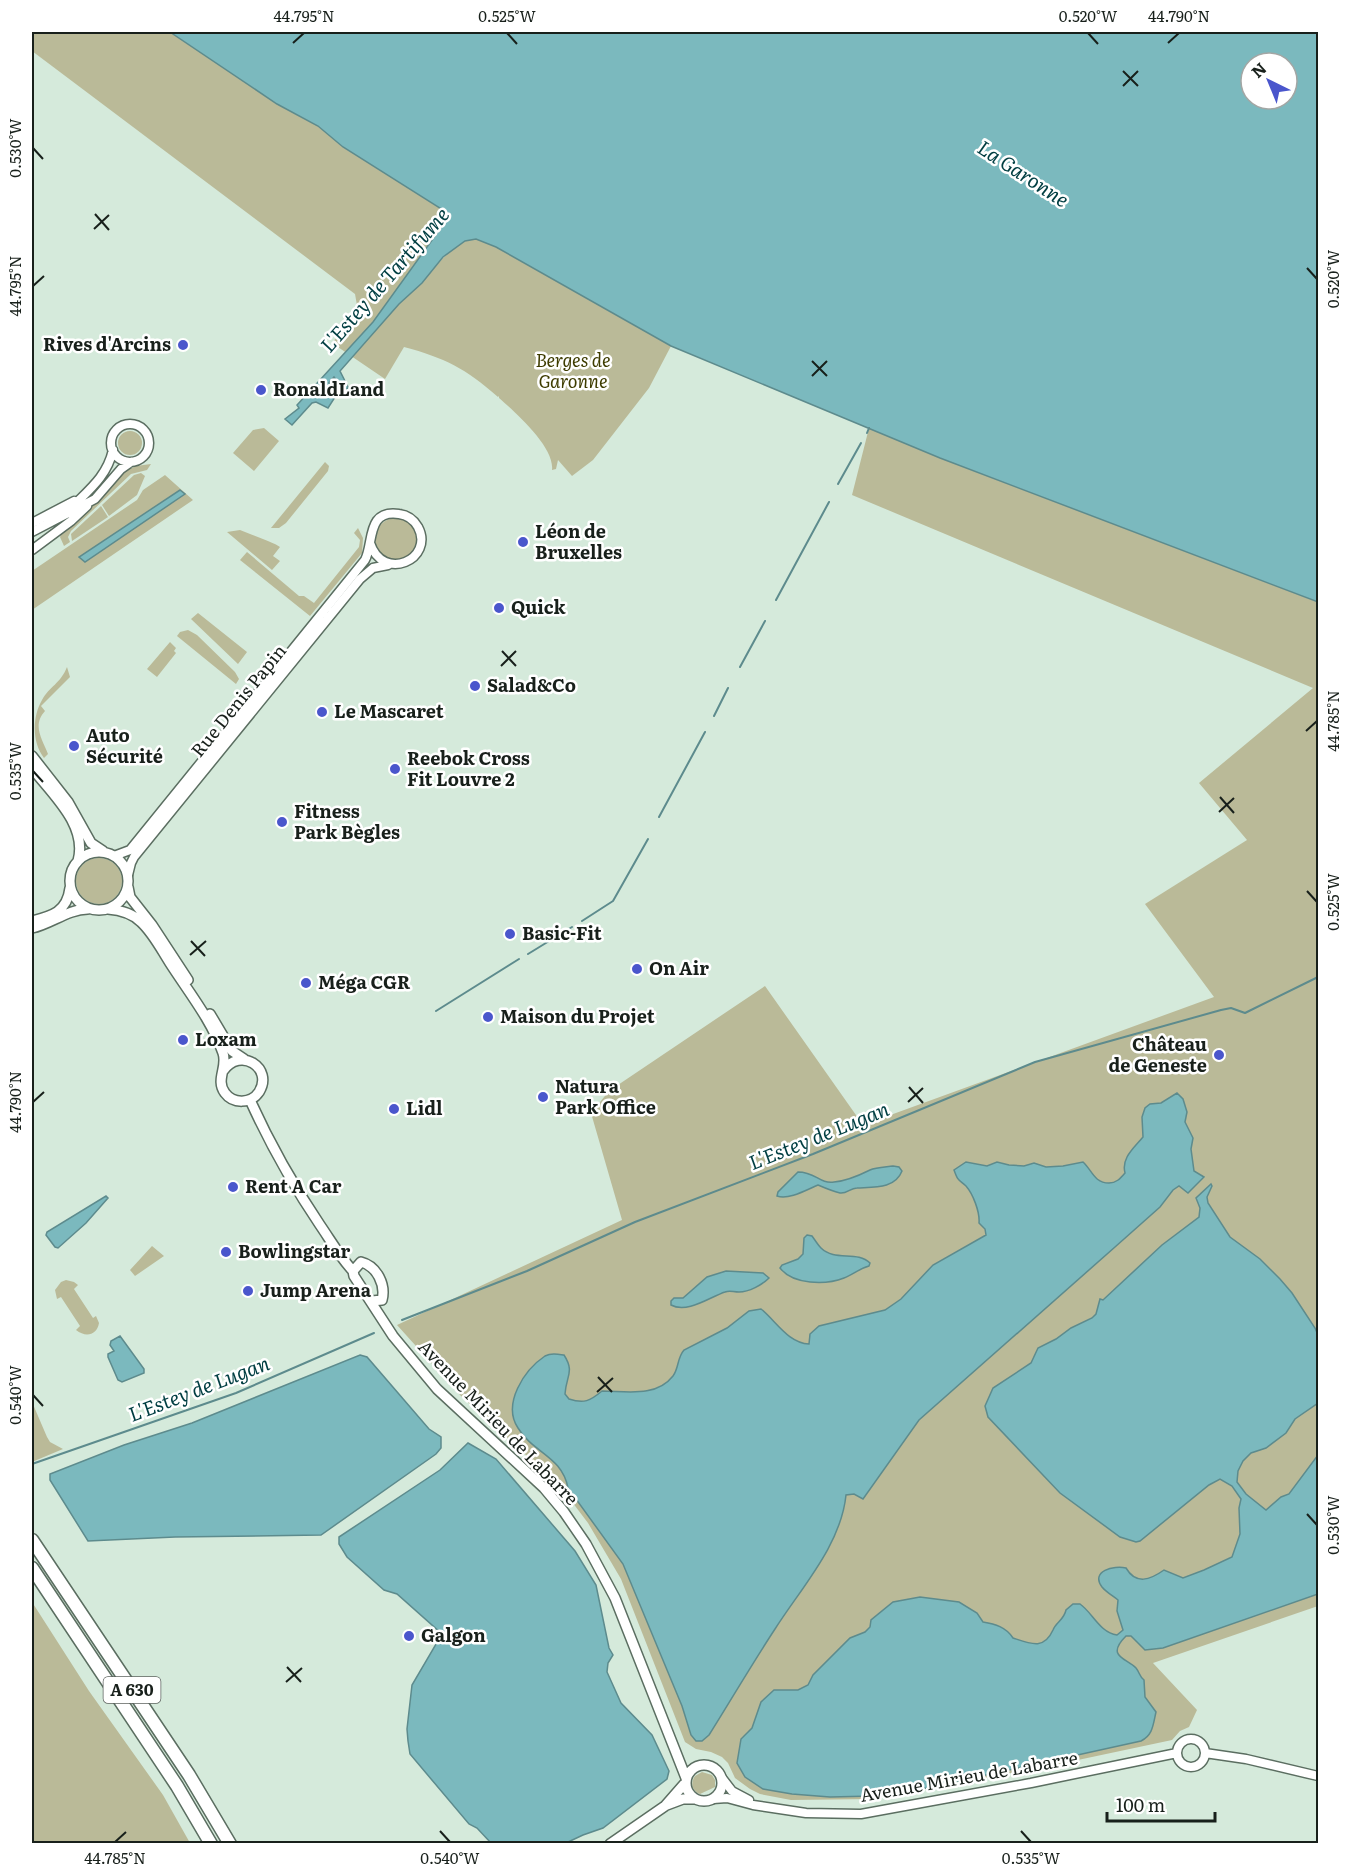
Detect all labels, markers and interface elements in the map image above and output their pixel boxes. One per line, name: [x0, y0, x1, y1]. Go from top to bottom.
text: 44.795°N: [273, 4, 335, 27]
text: 0.525°W: [478, 4, 536, 27]
text: 0.520°W: [1059, 4, 1118, 27]
text: 44.790°N: [1148, 4, 1210, 27]
north arrow: [1239, 51, 1299, 111]
text: N: [1245, 56, 1271, 83]
text: 0.530°W: [3, 118, 26, 178]
water label: La Garonne: [972, 131, 1076, 213]
water label: L'Estey de Tartifume: [312, 199, 455, 358]
text: 0.520°W: [1321, 249, 1344, 308]
text: 44.795°N: [3, 255, 26, 317]
place label: Rives d'Arcins: [43, 330, 171, 357]
marker: Rives d'Arcins: [176, 338, 190, 352]
park label: Berges de Garonne: [535, 346, 611, 394]
place label: RonaldLand: [273, 375, 385, 402]
marker: RonaldLand: [254, 383, 268, 397]
place label: Léon de Bruxelles: [535, 517, 622, 565]
marker: Léon de Bruxelles: [516, 535, 530, 549]
place label: Quick: [511, 593, 567, 620]
marker: Quick: [492, 601, 506, 615]
street label: Rue Denis Papin: [184, 638, 292, 762]
place label: Salad&Co: [487, 671, 576, 698]
marker: Salad&Co: [468, 679, 482, 693]
text: 44.785°N: [1321, 690, 1344, 752]
place label: Le Mascaret: [334, 697, 444, 724]
marker: Le Mascaret: [315, 705, 329, 719]
place label: Auto Sécurité: [86, 721, 163, 769]
marker: Auto Sécurité: [67, 739, 81, 753]
text: 0.535°W: [3, 741, 26, 800]
place label: Reebok Cross Fit Louvre 2: [407, 744, 530, 792]
marker: Reebok Cross Fit Louvre 2: [388, 762, 402, 776]
place label: Fitness Park Bègles: [294, 797, 400, 845]
marker: Fitness Park Bègles: [275, 815, 289, 829]
text: 0.525°W: [1321, 873, 1344, 931]
place label: Basic-Fit: [522, 919, 602, 946]
marker: Basic-Fit: [503, 927, 517, 941]
place label: On Air: [649, 954, 709, 981]
marker: On Air: [630, 962, 644, 976]
place label: Méga CGR: [318, 968, 411, 995]
marker: Méga CGR: [299, 976, 313, 990]
place label: Maison du Projet: [500, 1002, 655, 1029]
marker: Maison du Projet: [481, 1010, 495, 1024]
place label: Loxam: [195, 1025, 257, 1052]
place label: Château de Geneste: [1108, 1030, 1207, 1078]
marker: Loxam: [176, 1033, 190, 1047]
marker: Château de Geneste: [1212, 1048, 1226, 1062]
text: 44.790°N: [3, 1071, 26, 1133]
place label: Natura Park Office: [555, 1072, 656, 1120]
marker: Natura Park Office: [536, 1090, 550, 1104]
water label: L'Estey de Lugan: [744, 1092, 893, 1176]
place label: Lidl: [406, 1094, 443, 1121]
marker: Lidl: [387, 1102, 401, 1116]
place label: Rent A Car: [245, 1172, 342, 1199]
marker: Rent A Car: [226, 1180, 240, 1194]
place label: Bowlingstar: [238, 1237, 350, 1264]
marker: Bowlingstar: [219, 1245, 233, 1259]
place label: Jump Arena: [260, 1276, 372, 1303]
marker: Jump Arena: [241, 1284, 255, 1298]
street label: Avenue Mirieu de Labarre: [413, 1333, 585, 1511]
water label: L'Estey de Lugan: [123, 1346, 273, 1428]
text: 0.540°W: [3, 1365, 26, 1425]
text: 0.530°W: [1321, 1495, 1344, 1555]
place label: Galgon: [421, 1621, 486, 1648]
marker: Galgon: [402, 1629, 416, 1643]
road number: A 630: [104, 1677, 160, 1703]
street label: Avenue Mirieu de Labarre: [858, 1743, 1080, 1808]
scale bar: [1107, 1785, 1215, 1823]
text: 100 m: [1116, 1791, 1165, 1818]
text: 44.785°N: [84, 1846, 146, 1869]
text: 0.540°W: [420, 1846, 480, 1869]
text: 0.535°W: [1002, 1846, 1061, 1869]

